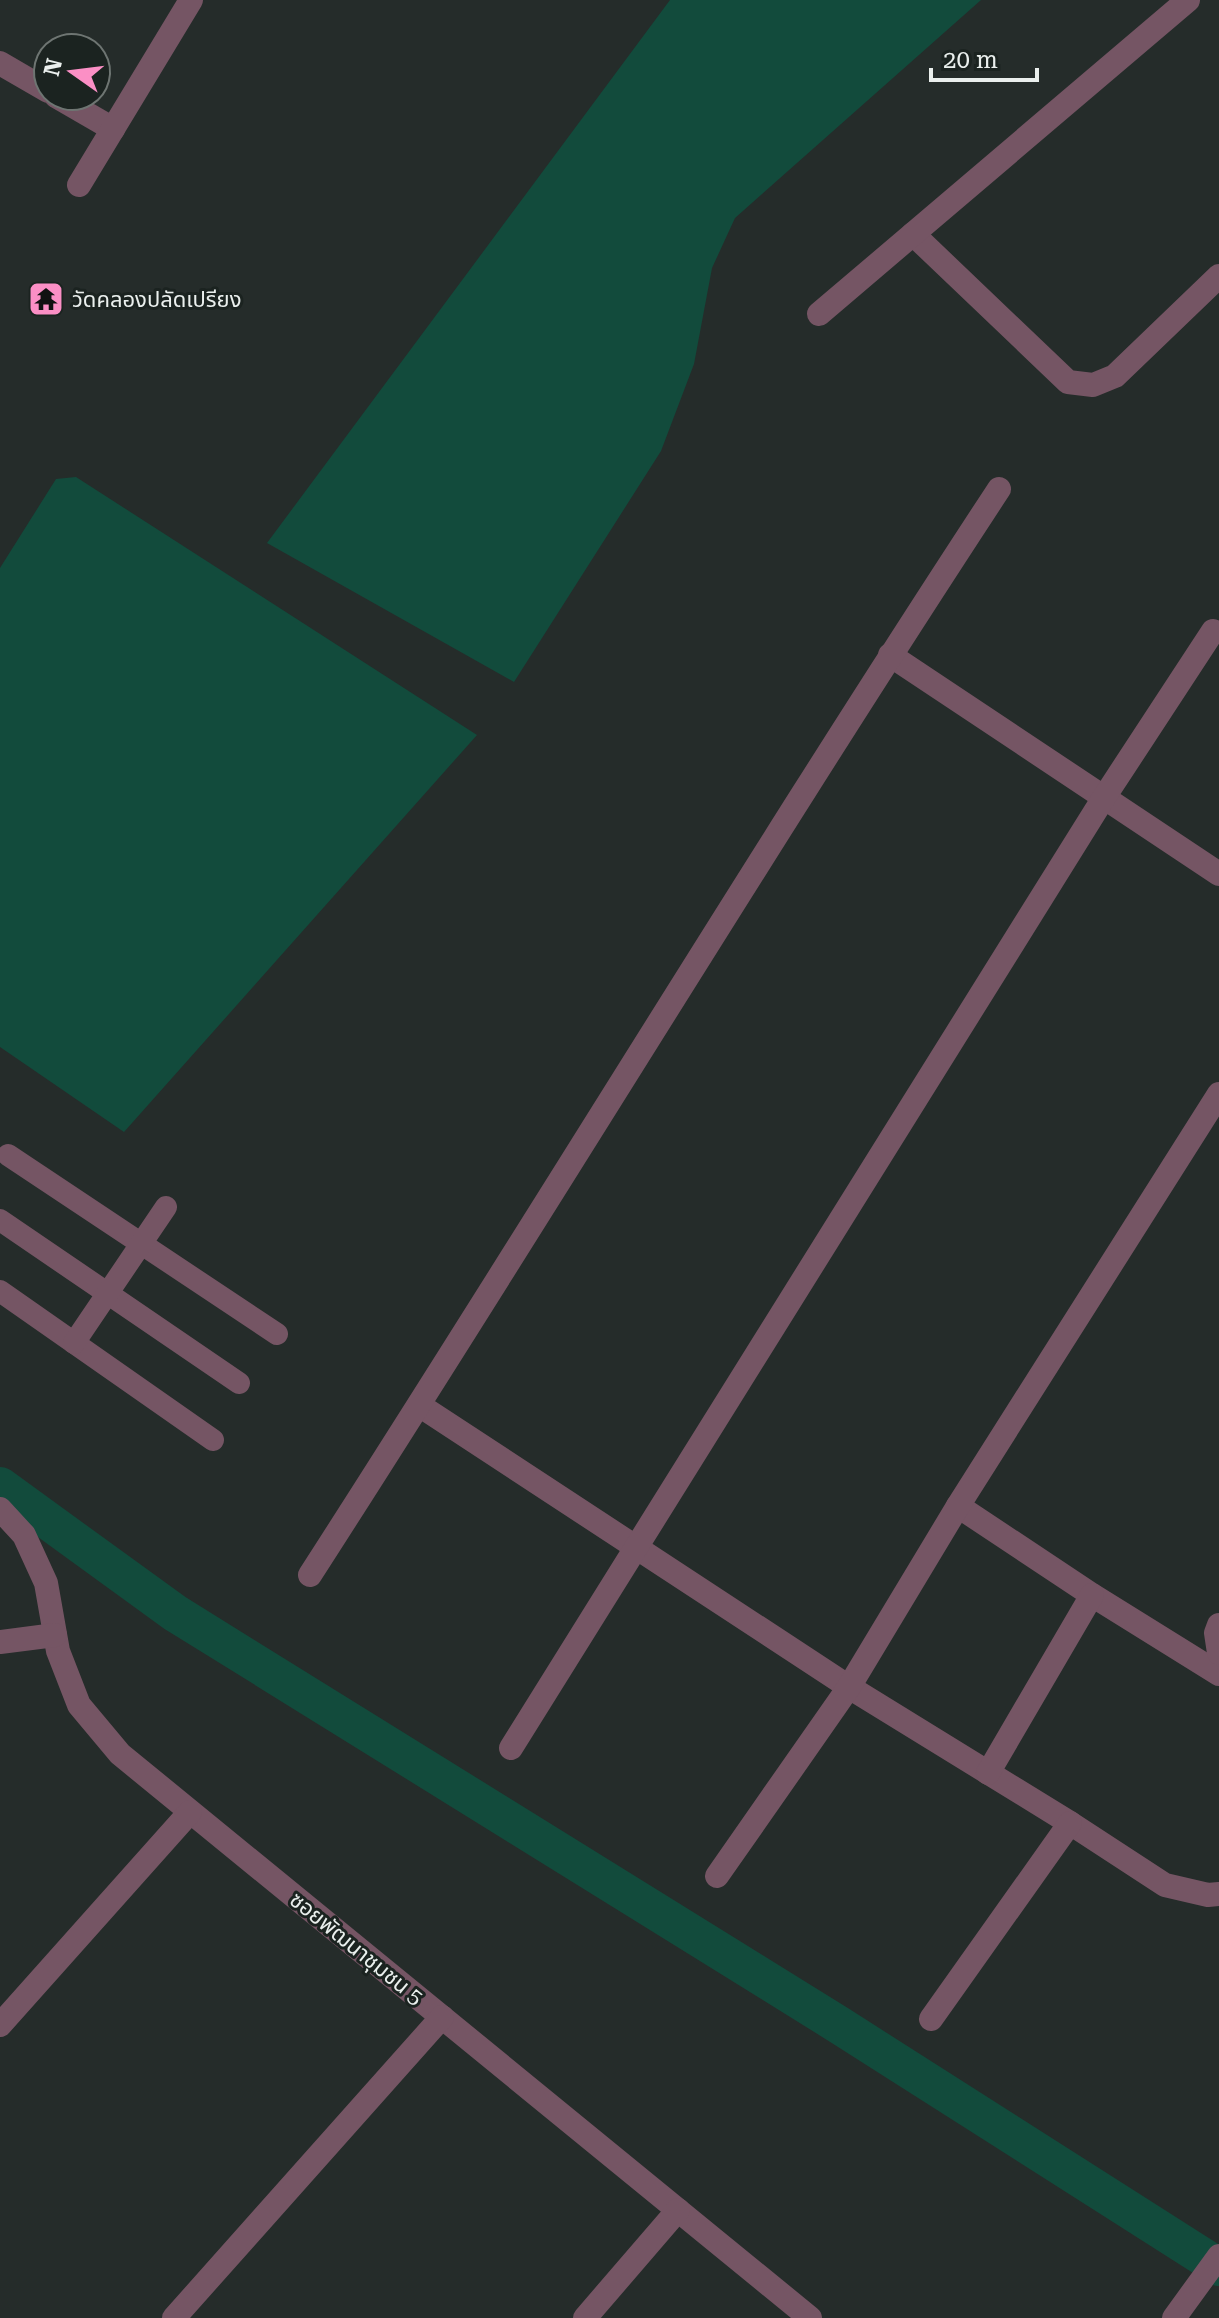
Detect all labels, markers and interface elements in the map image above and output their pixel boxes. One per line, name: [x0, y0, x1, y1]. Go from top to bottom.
north arrow: [32, 32, 112, 112]
scale bar: [931, 32, 1037, 82]
text: 20 m: [943, 46, 998, 74]
text: N: [39, 56, 67, 79]
temple icon: วัดคลองปลัดเปรียง: [27, 280, 65, 318]
place label: วัดคลองปลัดเปรียง: [72, 287, 242, 312]
street label: ซอยพัฒนาชุมชน 5: [284, 1887, 429, 2011]

